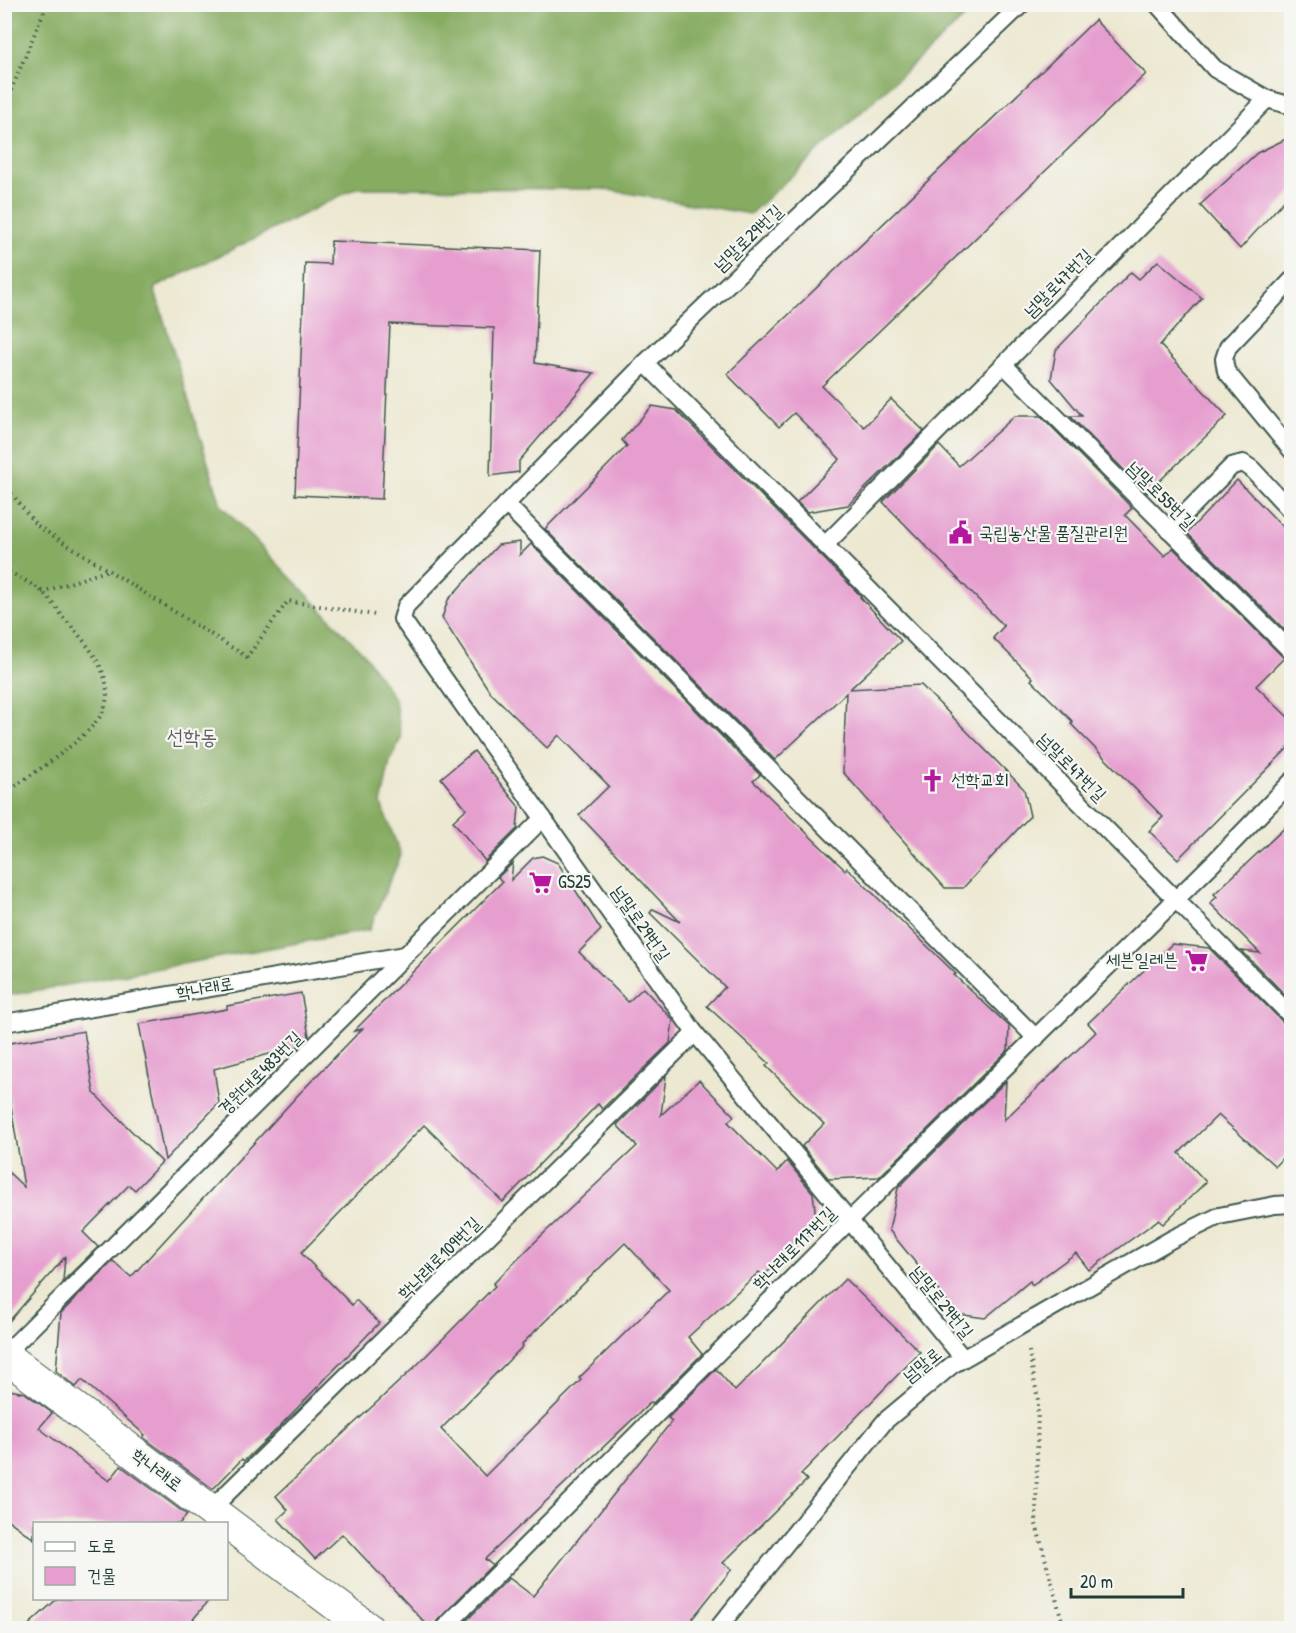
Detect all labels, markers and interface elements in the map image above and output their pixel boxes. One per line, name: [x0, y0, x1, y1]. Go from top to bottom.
street label: 넘말로29번길: [708, 198, 788, 277]
street label: 넘말로47번길: [1018, 242, 1098, 323]
street label: 넘말로55번길: [1122, 455, 1202, 535]
public building icon: 국립농산물 품질관리원: [948, 520, 974, 546]
place label: 국립농산물 품질관리원: [979, 520, 1128, 545]
district label: 선학동: [167, 722, 217, 751]
street label: 넘말로47번길: [1032, 727, 1113, 807]
church icon: 선학교회: [920, 767, 946, 793]
place label: 선학교회: [951, 767, 1009, 792]
supermarket icon: GS25: [527, 869, 553, 895]
place label: GS25: [558, 869, 591, 894]
street label: 넘말로29번길: [606, 880, 677, 966]
place label: 세븐일레븐: [1106, 947, 1178, 972]
supermarket icon: 세븐일레븐: [1183, 947, 1209, 973]
street label: 학나래로: [174, 970, 236, 1005]
street label: 경원대로483번길: [212, 1025, 308, 1120]
street label: 학나래로117번길: [746, 1200, 841, 1295]
street label: 학나래로109번길: [392, 1210, 486, 1305]
street label: 넘말로29번길: [905, 1260, 980, 1344]
street label: 넘말로: [897, 1341, 946, 1388]
street label: 학나래로: [127, 1442, 188, 1497]
legend: [33, 1522, 228, 1600]
text: 도로: [87, 1533, 116, 1558]
scale bar: [1071, 1561, 1184, 1599]
text: 건물: [87, 1563, 116, 1588]
text: 20 m: [1080, 1569, 1113, 1594]

